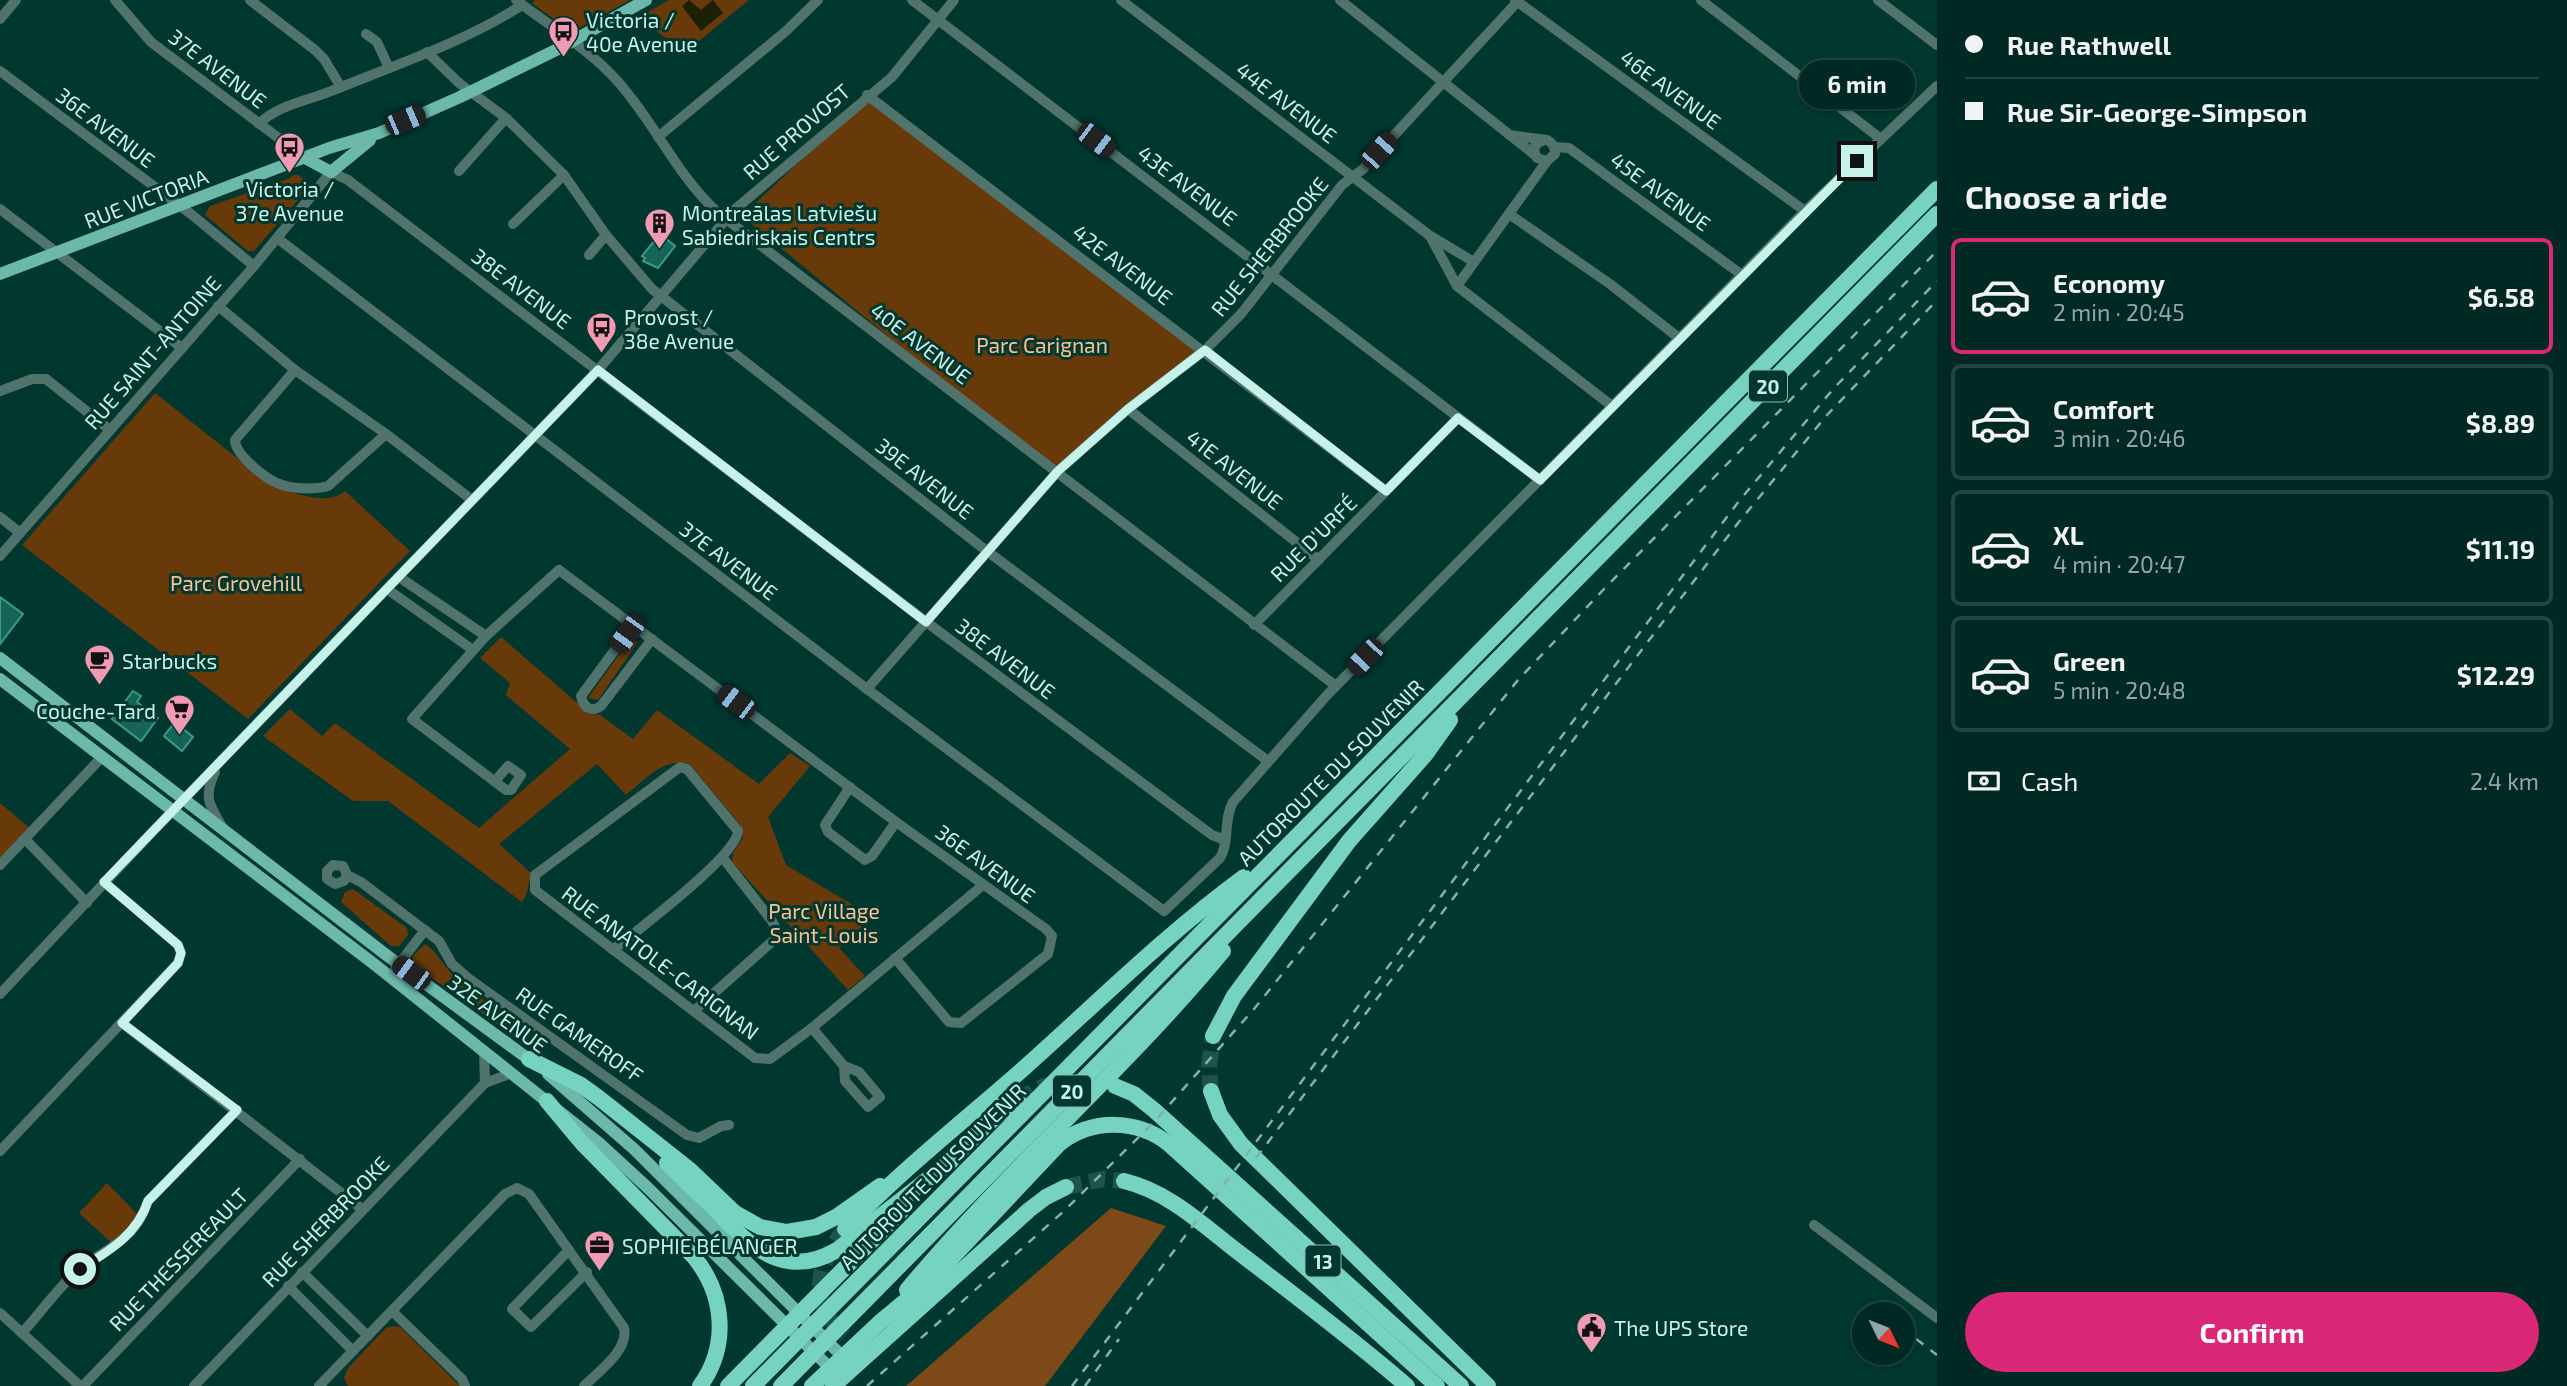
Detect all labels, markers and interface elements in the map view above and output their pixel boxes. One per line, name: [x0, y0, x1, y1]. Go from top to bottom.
place label: Victoria / 40e Avenue: [586, 7, 697, 56]
bus stop icon: Victoria / 40e Avenue: [546, 14, 580, 58]
street label: 37E AVENUE: [164, 23, 272, 113]
text: Rue Rathwell: [2007, 29, 2171, 60]
street label: 46E AVENUE: [1616, 44, 1726, 134]
street label: 44E AVENUE: [1232, 56, 1342, 148]
callout: 6 min: [1799, 60, 1915, 108]
text: 6 min: [1828, 70, 1886, 98]
street label: RUE PROVOST: [737, 78, 855, 184]
street label: 36E AVENUE: [52, 82, 160, 172]
text: Rue Sir-George-Simpson: [2007, 96, 2307, 127]
car: [382, 102, 429, 138]
car: [1073, 119, 1120, 161]
car: [1358, 128, 1401, 174]
bus stop icon: Victoria / 37e Avenue: [273, 131, 307, 175]
street label: 43E AVENUE: [1133, 140, 1243, 230]
route end: [1841, 145, 1873, 177]
street label: 45E AVENUE: [1606, 146, 1716, 236]
street label: RUE VICTORIA: [81, 163, 211, 233]
street label: RUE SHERBROOKE: [1205, 171, 1333, 321]
place label: Victoria / 37e Avenue: [236, 176, 344, 225]
text: Choose a ride: [1965, 177, 2168, 215]
place label: Montreālas Latviešu Sabiedriskais Centrs: [682, 200, 877, 249]
building icon: Montreālas Latviešu Sabiedriskais Centrs: [642, 207, 676, 251]
street label: 42E AVENUE: [1068, 218, 1178, 310]
street label: 38E AVENUE: [467, 243, 577, 333]
icon: car: [1969, 265, 2032, 328]
text: Economy: [2053, 267, 2165, 298]
street label: RUE SAINT-ANTOINE: [79, 270, 225, 434]
text: $6.58: [2468, 281, 2535, 312]
street label: 40E AVENUE: [866, 297, 976, 389]
text: 2 min · 20:45: [2053, 298, 2185, 326]
place label: Provost / 38e Avenue: [624, 304, 734, 353]
bus stop icon: Provost / 38e Avenue: [584, 311, 618, 355]
park label: Parc Carignan: [976, 332, 1108, 357]
road number: 20: [1749, 370, 1787, 402]
icon: car: [1969, 391, 2032, 454]
text: Comfort: [2053, 393, 2154, 424]
text: $8.89: [2466, 407, 2535, 438]
street label: 41E AVENUE: [1182, 424, 1288, 514]
text: 3 min · 20:46: [2053, 424, 2185, 452]
street label: 39E AVENUE: [871, 432, 979, 524]
street label: RUE D'URFÉ: [1265, 490, 1361, 586]
street label: 37E AVENUE: [675, 515, 783, 605]
icon: car: [1969, 517, 2032, 580]
text: XL: [2053, 519, 2084, 550]
text: $11.19: [2466, 533, 2535, 564]
text: 4 min · 20:47: [2053, 550, 2185, 578]
park label: Parc Grovehill: [170, 570, 303, 595]
car: [607, 611, 648, 657]
street label: 38E AVENUE: [951, 613, 1061, 703]
car: [1343, 635, 1388, 679]
cafe icon: Starbucks: [82, 643, 116, 687]
icon: car: [1969, 643, 2032, 706]
text: Green: [2053, 645, 2126, 676]
place label: Starbucks: [122, 648, 217, 673]
text: $12.29: [2457, 659, 2535, 690]
street label: AUTOROUTE DU SOUVENIR: [1232, 674, 1428, 870]
text: 5 min · 20:48: [2053, 676, 2186, 704]
car: [713, 681, 760, 723]
supermarket icon: Couche-Tard: [162, 693, 196, 737]
place label: Couche-Tard: [36, 698, 156, 723]
icon: cash: [1965, 762, 2003, 800]
text: Cash: [2021, 765, 2078, 796]
text: 2.4 km: [2470, 767, 2539, 795]
street label: 36E AVENUE: [931, 818, 1041, 908]
street label: RUE ANATOLE-CARIGNAN: [558, 880, 764, 1044]
park label: Parc Village Saint-Louis: [768, 898, 880, 947]
car: [388, 952, 435, 994]
street label: 32E AVENUE: [443, 969, 553, 1057]
street label: RUE GAMEROFF: [512, 981, 648, 1087]
road number: 20: [1053, 1076, 1091, 1106]
street label: AUTOROUTE DU SOUVENIR: [834, 1078, 1030, 1274]
street label: RUE SHERBROOKE: [256, 1150, 394, 1292]
street label: RUE THESSEREAULT: [103, 1182, 253, 1336]
office icon: SOPHIE BÉLANGER: [582, 1228, 616, 1272]
place label: SOPHIE BÉLANGER: [622, 1233, 798, 1258]
road number: 13: [1306, 1246, 1340, 1276]
route start: [64, 1253, 96, 1285]
button: Confirm: [1965, 1292, 2539, 1372]
north arrow: [1852, 1302, 1914, 1365]
map controls: [1852, 1302, 1915, 1365]
public building icon: The UPS Store: [1574, 1310, 1608, 1354]
place label: The UPS Store: [1614, 1315, 1748, 1340]

